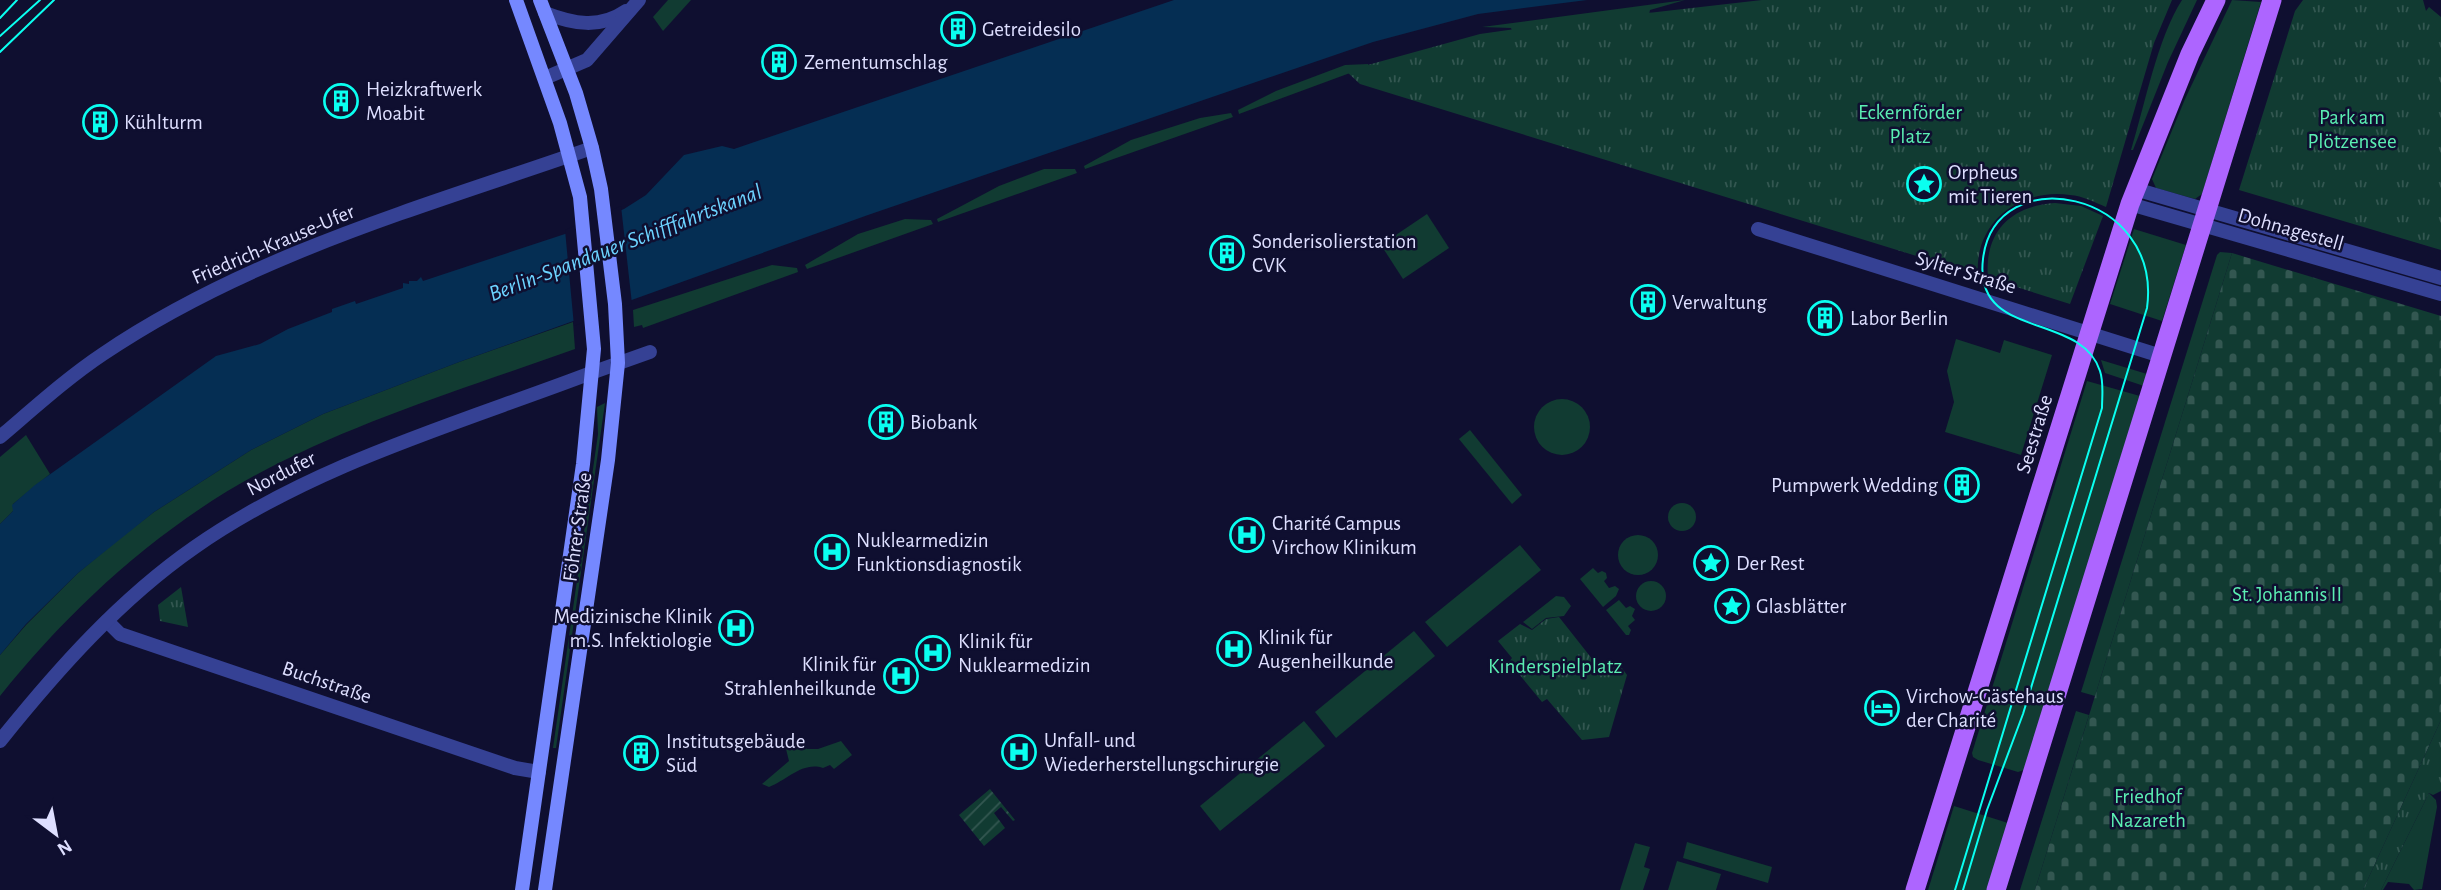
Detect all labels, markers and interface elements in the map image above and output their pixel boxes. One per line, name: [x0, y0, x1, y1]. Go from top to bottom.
building icon: Getreidesilo: [939, 10, 977, 48]
place label: Getreidesilo: [982, 19, 1081, 40]
building icon: Zementumschlag: [760, 43, 798, 81]
place label: Zementumschlag: [804, 52, 948, 73]
place label: Heizkraftwerk Moabit: [366, 79, 483, 124]
building icon: Heizkraftwerk Moabit: [322, 82, 360, 120]
park label: Eckernförder Platz: [1858, 102, 1962, 147]
building icon: Kühlturm: [81, 103, 119, 141]
park label: Park am Plötzensee: [2307, 107, 2397, 152]
place label: Kühlturm: [124, 112, 203, 133]
place label: Orpheus mit Tieren: [1948, 162, 2032, 207]
place icon: Orpheus mit Tieren: [1905, 165, 1943, 203]
water label: Berlin-Spandauer Schifffahrtskanal: [486, 180, 766, 306]
street label: Friedrich-Krause-Ufer: [189, 201, 358, 288]
street label: Dohnagestell: [2235, 204, 2346, 255]
place label: Sonderisolierstation CVK: [1252, 231, 1417, 276]
building icon: Sonderisolierstation CVK: [1208, 234, 1246, 272]
street label: Sylter Straße: [1913, 247, 2019, 298]
building icon: Verwaltung: [1629, 283, 1667, 321]
place label: Verwaltung: [1672, 292, 1767, 313]
building icon: Labor Berlin: [1806, 299, 1844, 337]
place label: Labor Berlin: [1850, 308, 1948, 329]
street label: Seestraße: [2013, 392, 2056, 476]
building icon: Biobank: [867, 403, 905, 441]
place label: Biobank: [910, 412, 978, 433]
street label: Nordufer: [243, 447, 319, 500]
building icon: Pumpwerk Wedding: [1943, 466, 1981, 504]
street label: Föhrer Straße: [559, 471, 596, 583]
place label: Pumpwerk Wedding: [1771, 475, 1939, 496]
place label: Charité Campus Virchow Klinikum: [1272, 513, 1417, 558]
hospital icon: Charité Campus Virchow Klinikum: [1228, 516, 1266, 554]
place label: Nuklearmedizin Funktionsdiagnostik: [856, 530, 1022, 575]
hospital icon: Nuklearmedizin Funktionsdiagnostik: [813, 533, 851, 571]
place icon: Der Rest: [1692, 544, 1730, 582]
place label: Der Rest: [1736, 553, 1805, 574]
park label: St. Johannis II: [2232, 584, 2342, 605]
place icon: Glasblätter: [1713, 587, 1751, 625]
place label: Glasblätter: [1756, 596, 1847, 617]
place label: Medizinische Klinik m.S. Infektiologie: [553, 606, 712, 651]
hospital icon: Medizinische Klinik m.S. Infektiologie: [717, 609, 755, 647]
place label: Klinik für Augenheilkunde: [1258, 627, 1394, 672]
hospital icon: Klinik für Augenheilkunde: [1215, 630, 1253, 668]
place label: Klinik für Nuklearmedizin: [958, 631, 1091, 676]
hospital icon: Klinik für Nuklearmedizin: [914, 634, 952, 672]
place label: Klinik für Strahlenheilkunde: [724, 654, 876, 699]
park label: Kinderspielplatz: [1488, 656, 1622, 677]
street label: Buchstraße: [279, 657, 374, 708]
hospital icon: Klinik für Strahlenheilkunde: [882, 657, 920, 695]
place label: Virchow-Gästehaus der Charité: [1906, 686, 2064, 731]
hotel icon: Virchow-Gästehaus der Charité: [1863, 689, 1901, 727]
place label: Unfall- und Wiederherstellungschirurgie: [1044, 730, 1279, 775]
place label: Institutsgebäude Süd: [666, 731, 805, 776]
hospital icon: Unfall- und Wiederherstellungschirurgie: [1000, 733, 1038, 771]
building icon: Institutsgebäude Süd: [622, 734, 660, 772]
park label: Friedhof Nazareth: [2110, 786, 2186, 831]
north arrow: [21, 799, 91, 869]
text: N: [54, 836, 75, 859]

